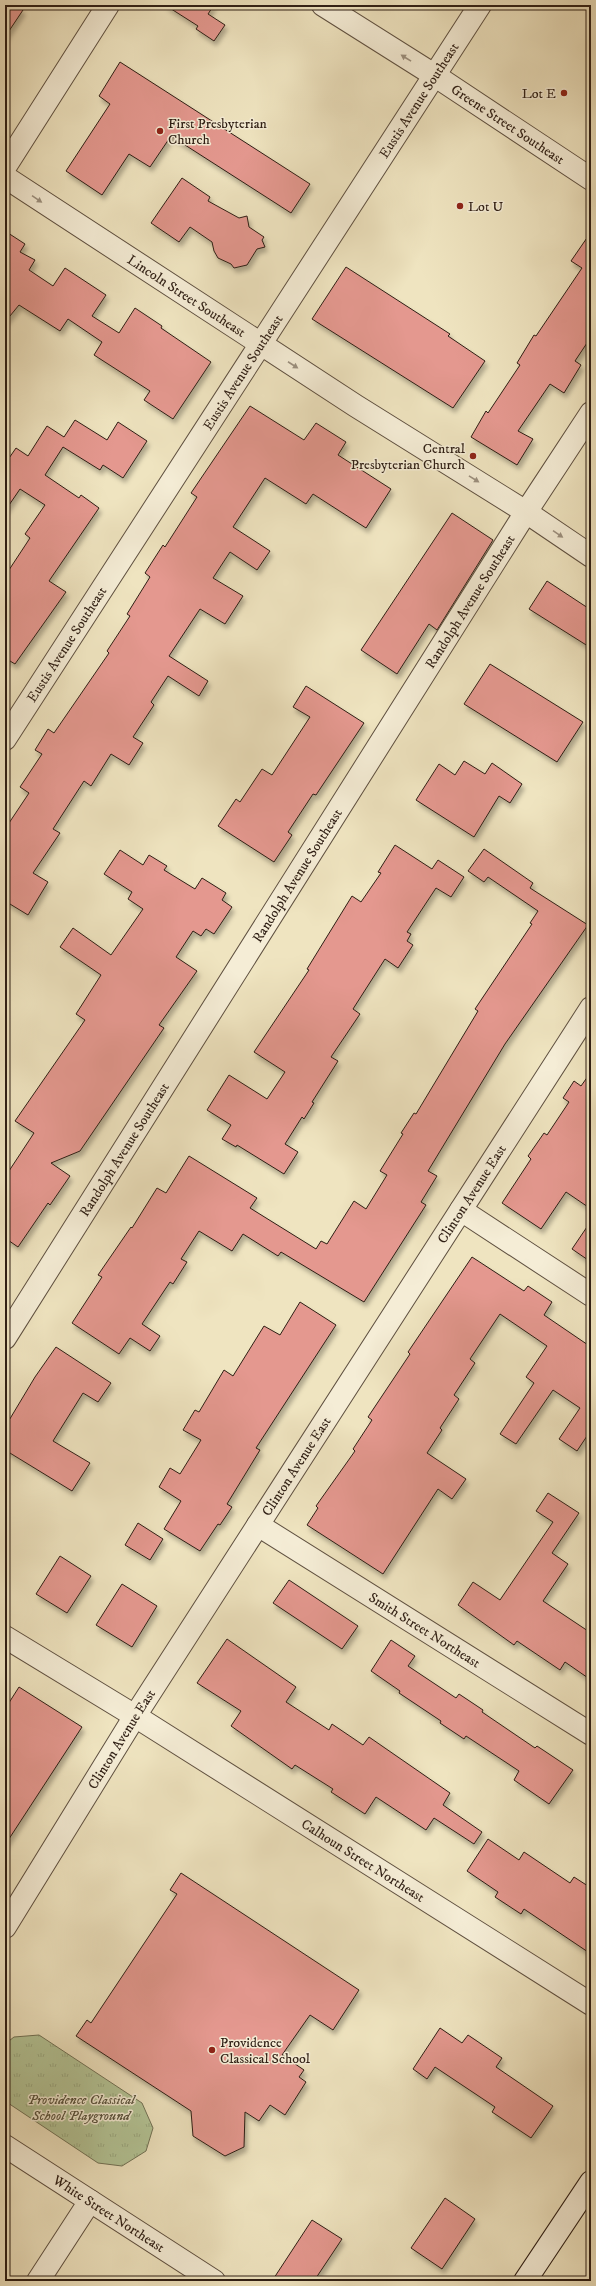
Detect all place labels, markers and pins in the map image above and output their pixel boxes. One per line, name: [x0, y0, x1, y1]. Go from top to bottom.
place label: Lot E: [522, 85, 556, 103]
marker: Lot E: [559, 88, 569, 98]
place label: First Presbyterian Church: [168, 115, 268, 149]
marker: First Presbyterian Church: [155, 126, 165, 136]
place label: Lot U: [468, 198, 503, 216]
marker: Lot U: [455, 201, 465, 211]
place label: Central Presbyterian Church: [351, 440, 466, 474]
marker: Central Presbyterian Church: [468, 451, 478, 461]
place label: Providence Classical School: [220, 2034, 311, 2068]
marker: Providence Classical School: [207, 2045, 217, 2055]

